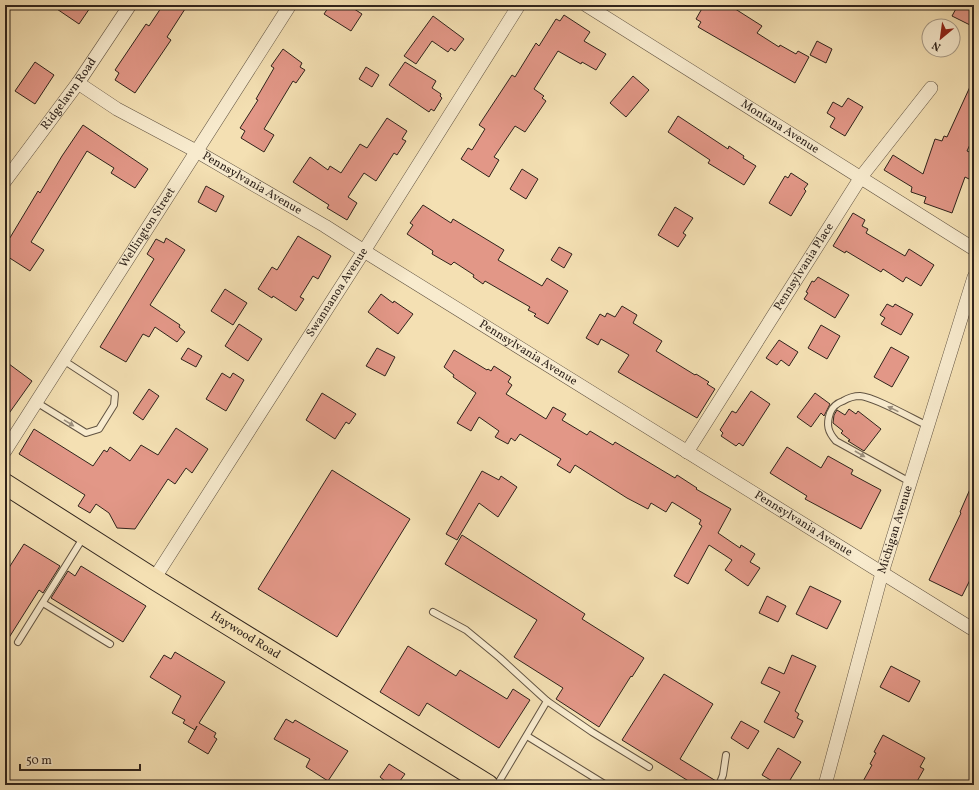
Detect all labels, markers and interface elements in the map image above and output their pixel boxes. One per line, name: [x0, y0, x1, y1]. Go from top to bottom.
north arrow: [921, 18, 961, 58]
text: N: [930, 37, 944, 54]
street label: Ridgelawn Road: [38, 55, 101, 134]
street label: Montana Avenue: [738, 96, 822, 158]
street label: Pennsylvania Avenue: [199, 148, 305, 219]
street label: Wellington Street: [116, 184, 179, 271]
street label: Pennsylvania Place: [770, 220, 838, 314]
street label: Swannanoa Avenue: [303, 245, 372, 341]
street label: Pennsylvania Avenue: [476, 316, 580, 390]
one-way arrow: [887, 406, 899, 412]
one-way arrow: [63, 419, 75, 426]
one-way arrow: [854, 450, 866, 457]
street label: Michigan Avenue: [874, 483, 917, 576]
street label: Pennsylvania Avenue: [751, 487, 856, 561]
street label: Haywood Road: [207, 608, 284, 663]
scale bar: [20, 746, 140, 772]
text: 50 m: [26, 753, 52, 769]

